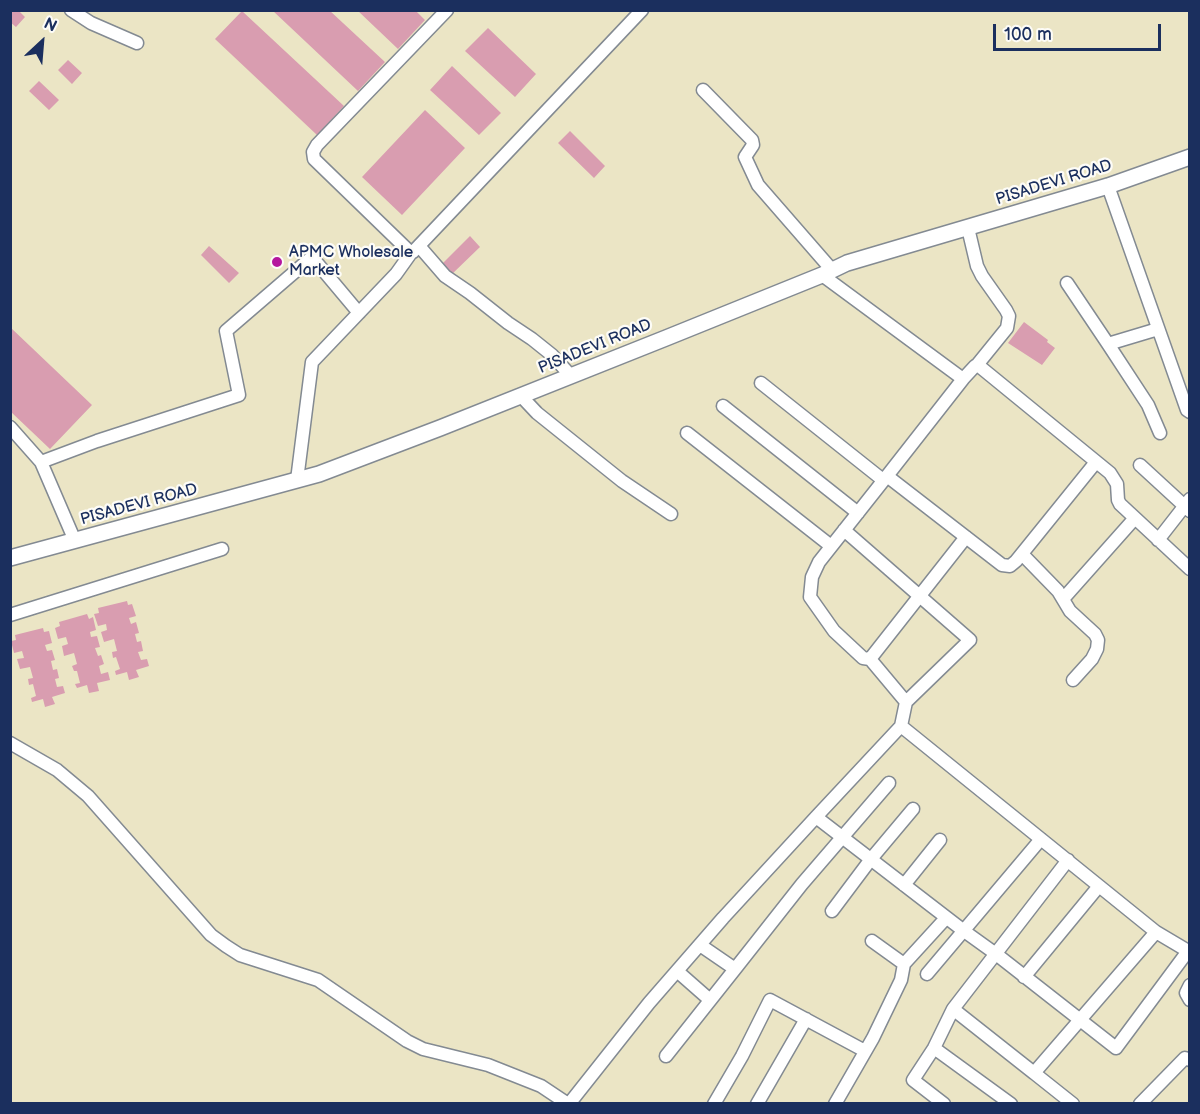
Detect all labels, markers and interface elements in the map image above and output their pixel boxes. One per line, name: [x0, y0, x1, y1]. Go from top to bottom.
north arrow: [12, 12, 72, 72]
scale bar: [996, 12, 1164, 50]
text: N: [41, 14, 60, 37]
text: 100 m: [1004, 24, 1052, 45]
street label: PISADEVI ROAD: [994, 156, 1114, 210]
place label: APMC Wholesale Market: [289, 243, 413, 281]
marker: APMC Wholesale Market: [270, 255, 284, 269]
street label: PISADEVI ROAD: [536, 316, 654, 378]
street label: PISADEVI ROAD: [78, 480, 200, 530]

